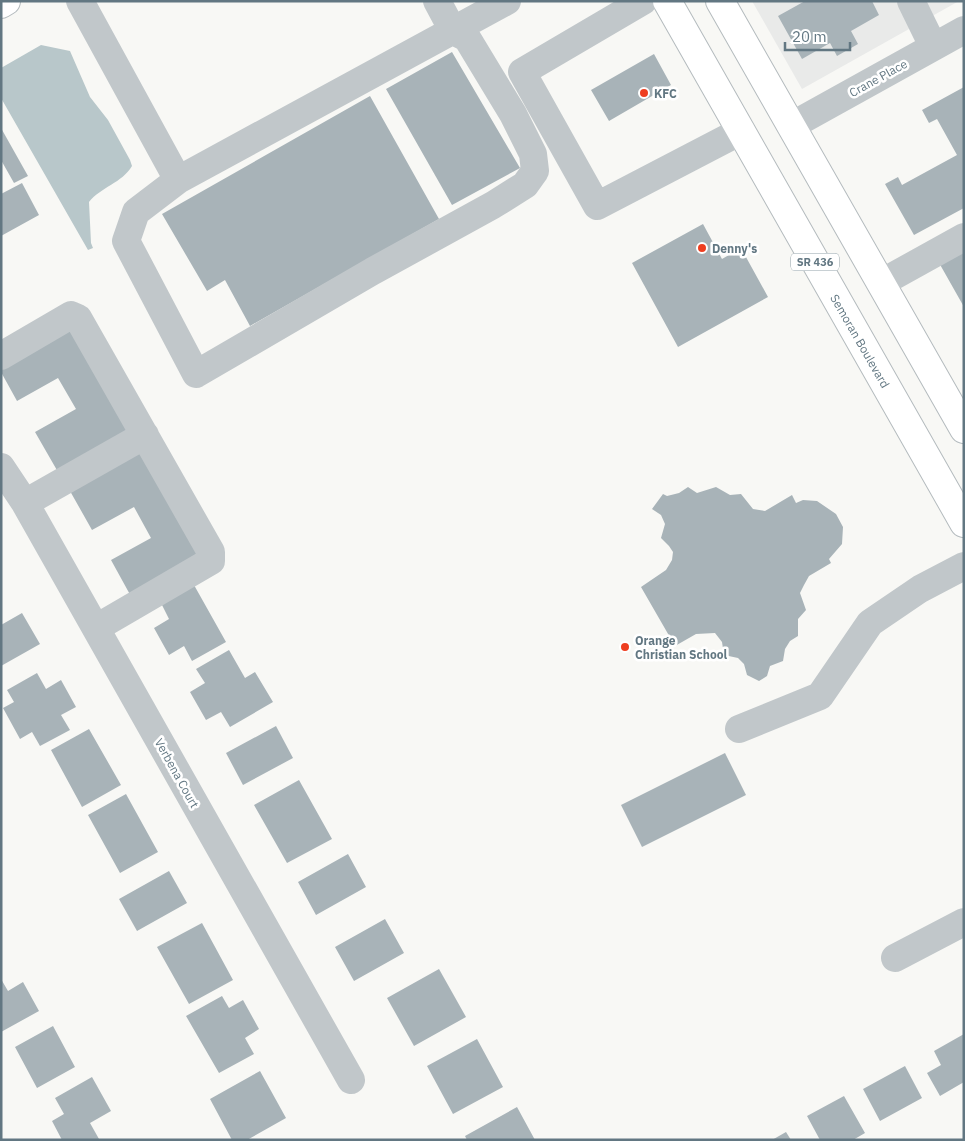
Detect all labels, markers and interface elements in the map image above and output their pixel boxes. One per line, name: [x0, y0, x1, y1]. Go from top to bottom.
scale bar: [785, 20, 850, 52]
text: 20 m: [792, 27, 827, 46]
street label: Crane Place: [846, 56, 910, 100]
place label: KFC: [654, 86, 677, 101]
marker: KFC: [638, 87, 650, 99]
place label: Denny's: [712, 241, 757, 256]
marker: Denny's: [696, 242, 708, 254]
road number: SR 436: [791, 253, 839, 270]
street label: Semoran Boulevard: [827, 291, 893, 391]
place label: Orange Christian School: [635, 633, 727, 662]
marker: Orange Christian School: [619, 641, 631, 653]
street label: Verbena Court: [152, 736, 202, 810]

